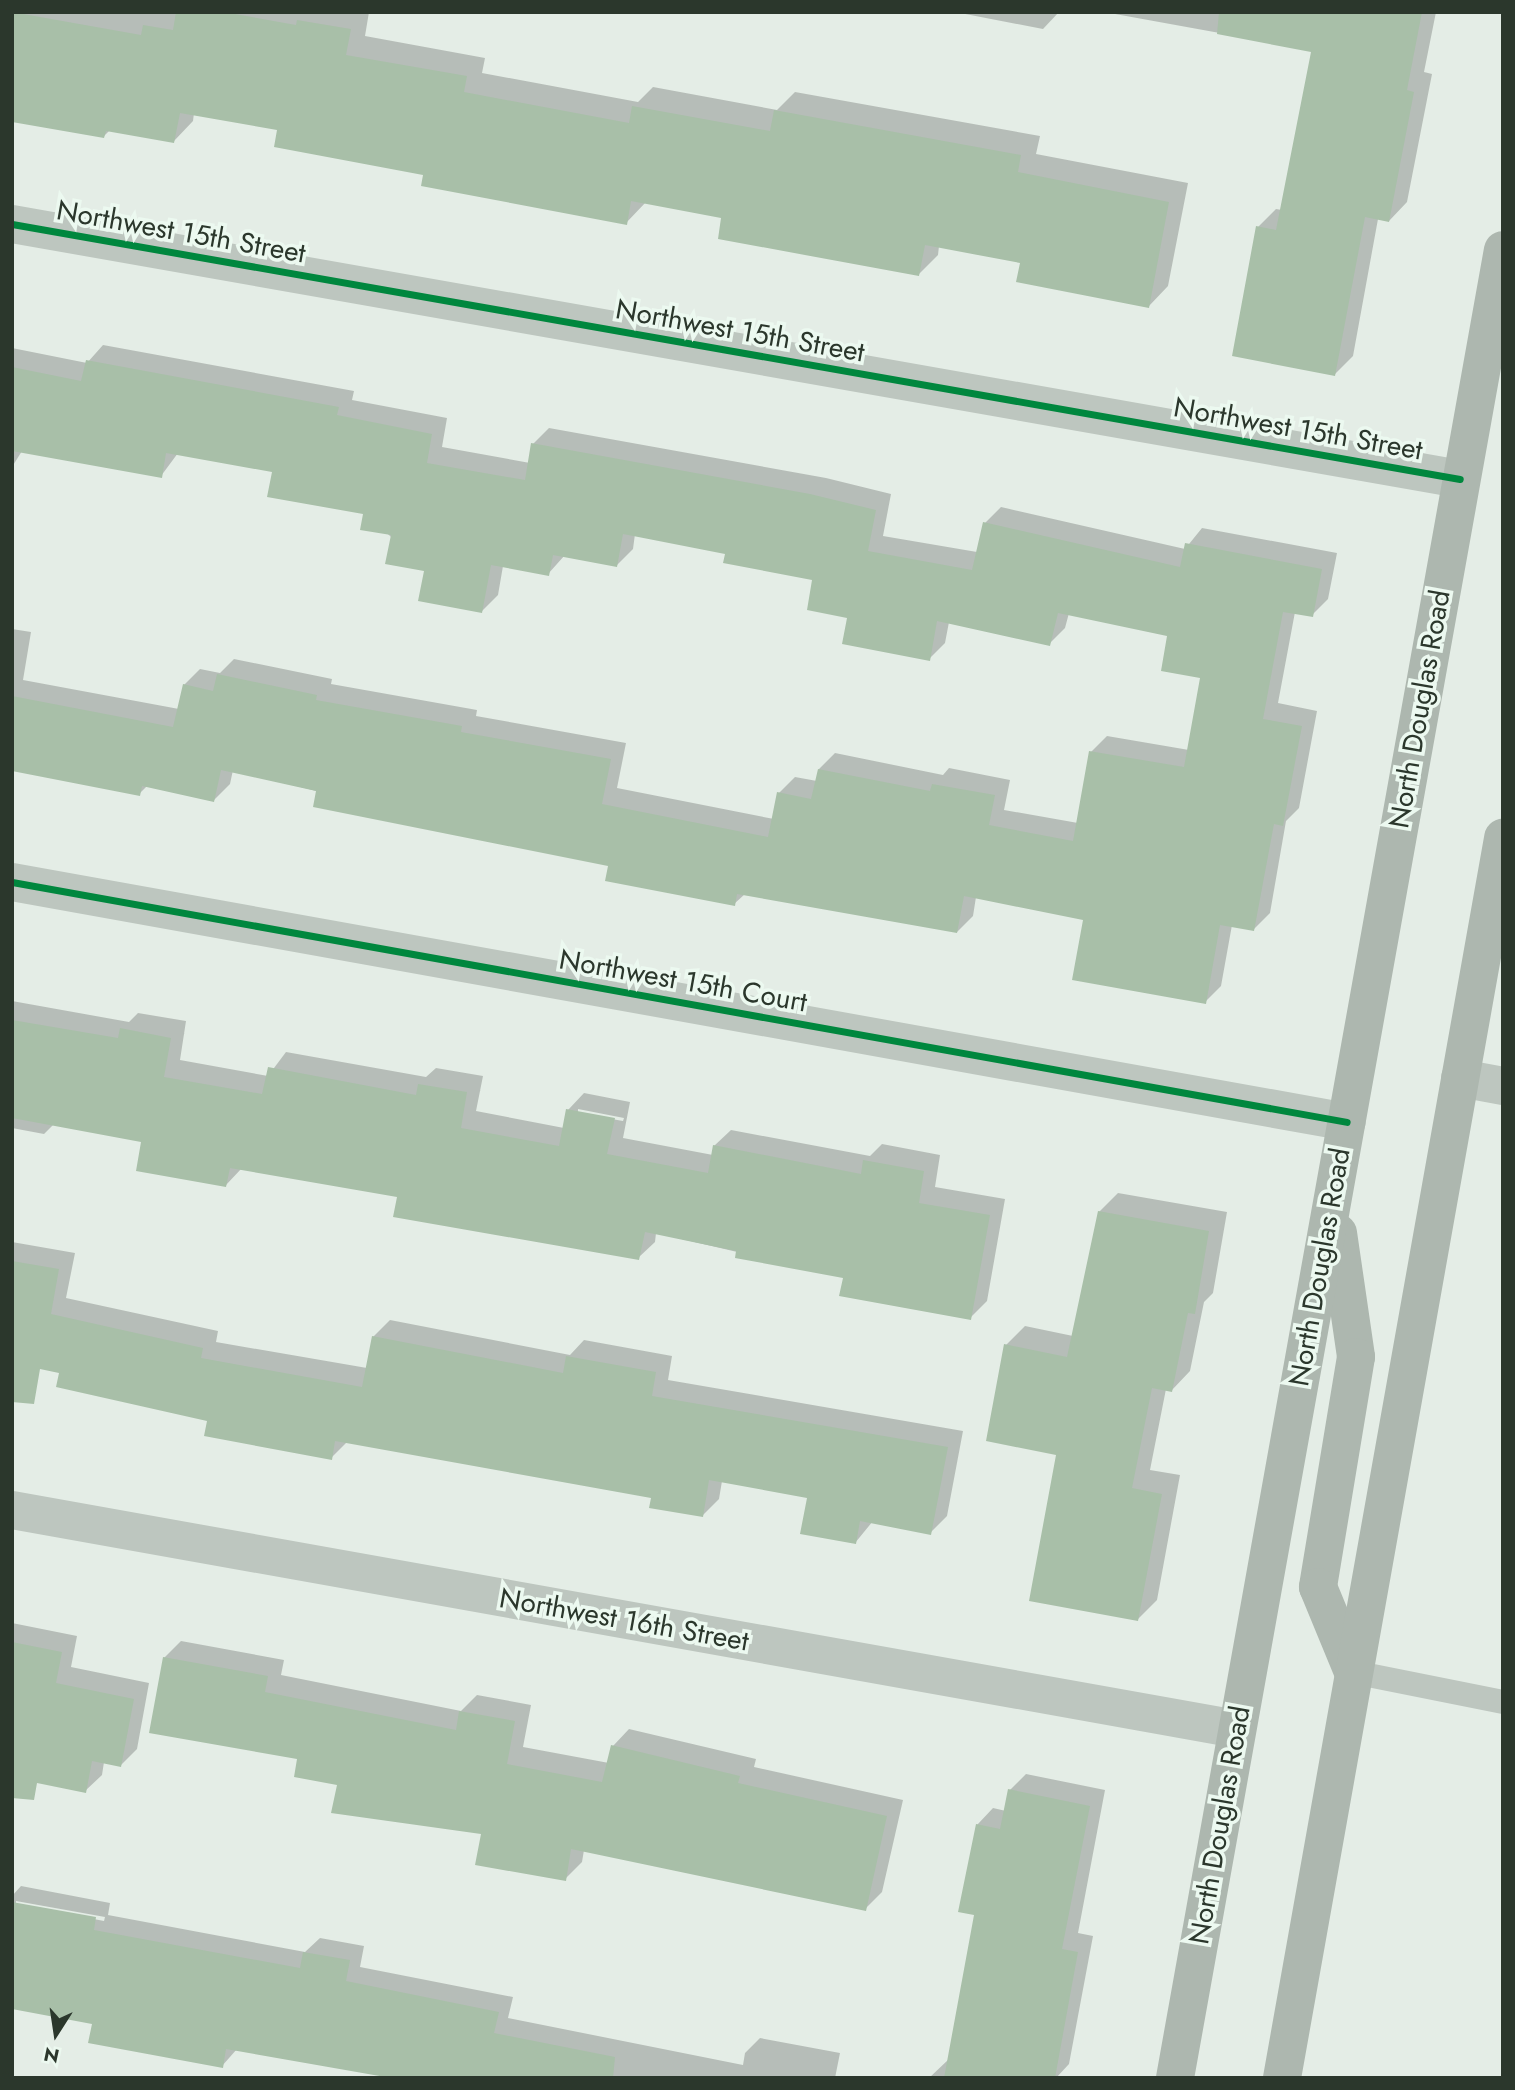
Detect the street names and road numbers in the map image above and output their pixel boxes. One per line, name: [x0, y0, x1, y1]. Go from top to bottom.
street label: Northwest 15th Street: [54, 194, 308, 270]
street label: Northwest 15th Street: [613, 293, 867, 369]
street label: Northwest 15th Street: [1171, 391, 1425, 467]
street label: North Douglas Road: [1382, 587, 1458, 831]
street label: Northwest 15th Court: [556, 943, 810, 1019]
street label: North Douglas Road: [1282, 1145, 1358, 1389]
street label: Northwest 16th Street: [497, 1582, 751, 1658]
street label: North Douglas Road: [1182, 1703, 1258, 1947]

